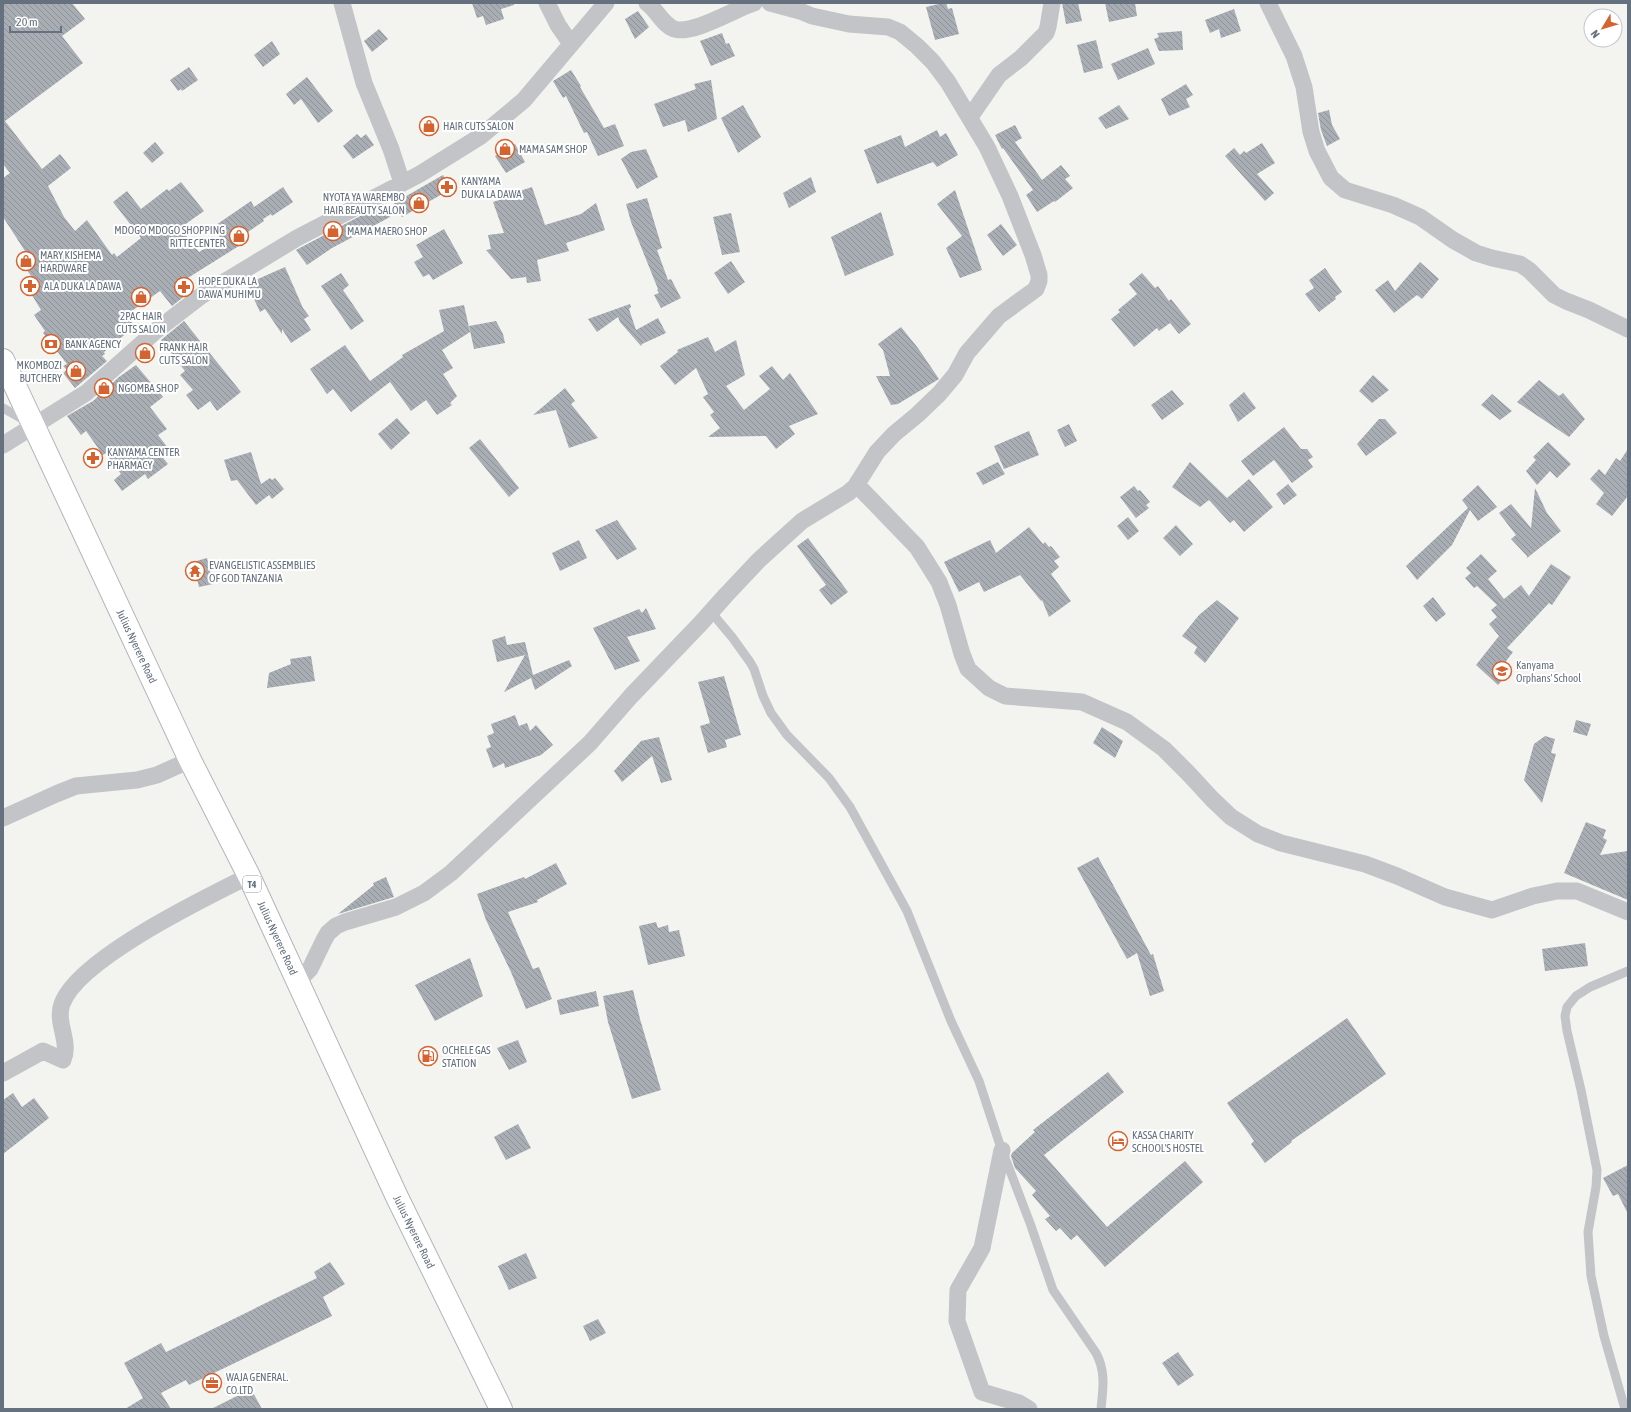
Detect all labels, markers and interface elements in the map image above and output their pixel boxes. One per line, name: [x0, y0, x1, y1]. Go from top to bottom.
scale bar: [10, 8, 61, 34]
north arrow: [1583, 8, 1623, 48]
text: 20 m: [16, 15, 38, 29]
text: N: [1588, 28, 1602, 40]
shop icon: HAIR CUTS SALON: [418, 115, 440, 137]
place label: HAIR CUTS SALON: [443, 120, 514, 132]
shop icon: MAMA SAM SHOP: [494, 138, 516, 160]
place label: MAMA SAM SHOP: [519, 143, 588, 155]
place label: KANYAMA DUKA LA DAWA: [461, 175, 522, 200]
pharmacy icon: KANYAMA DUKA LA DAWA: [436, 176, 458, 198]
place label: NYOTA YA WAREMBO HAIR BEAUTY SALON: [323, 191, 405, 216]
shop icon: NYOTA YA WAREMBO HAIR BEAUTY SALON: [408, 192, 430, 214]
shop icon: MAMA MAERO SHOP: [322, 220, 344, 242]
place label: MDOGO MDOGO SHOPPING RITTE CENTER: [114, 224, 225, 249]
shop icon: MDOGO MDOGO SHOPPING RITTE CENTER: [228, 225, 250, 247]
place label: MAMA MAERO SHOP: [347, 225, 428, 237]
place label: MARY KISHEMA HARDWARE: [40, 249, 102, 274]
shop icon: MARY KISHEMA HARDWARE: [15, 250, 37, 272]
pharmacy icon: ALA DUKA LA DAWA: [19, 275, 41, 297]
place label: HOPE DUKA LA DAWA MUHIMU: [198, 275, 261, 300]
pharmacy icon: HOPE DUKA LA DAWA MUHIMU: [173, 276, 195, 298]
place label: ALA DUKA LA DAWA: [44, 280, 122, 292]
shop icon: 2PAC HAIR CUTS SALON: [130, 286, 152, 308]
place label: 2PAC HAIR CUTS SALON: [116, 310, 166, 335]
bank icon: BANK AGENCY: [40, 333, 62, 355]
place label: BANK AGENCY: [65, 338, 121, 350]
place label: FRANK HAIR CUTS SALON: [159, 341, 208, 366]
shop icon: FRANK HAIR CUTS SALON: [134, 342, 156, 364]
place label: MKOMBOZI BUTCHERY: [17, 359, 62, 384]
shop icon: MKOMBOZI BUTCHERY: [65, 360, 87, 382]
shop icon: NGOMBA SHOP: [93, 377, 115, 399]
place label: NGOMBA SHOP: [118, 382, 179, 394]
place label: KANYAMA CENTER PHARMACY: [107, 446, 180, 471]
pharmacy icon: KANYAMA CENTER PHARMACY: [82, 447, 104, 469]
place label: EVANGELISTIC ASSEMBLIES OF GOD TANZANIA: [209, 559, 316, 584]
temple icon: EVANGELISTIC ASSEMBLIES OF GOD TANZANIA: [184, 560, 206, 582]
street label: Julius Nyerere Road: [114, 607, 159, 685]
place label: Kanyama Orphans' School: [1516, 659, 1581, 684]
school or university icon: Kanyama Orphans' School: [1491, 660, 1513, 682]
road number: T4: [243, 876, 261, 892]
street label: Julius Nyerere Road: [255, 899, 300, 977]
place label: OCHELE GAS STATION: [442, 1044, 491, 1069]
fuel station icon: OCHELE GAS STATION: [417, 1045, 439, 1067]
place label: KASSA CHARITY SCHOOL'S HOSTEL: [1132, 1129, 1204, 1154]
hotel icon: KASSA CHARITY SCHOOL'S HOSTEL: [1107, 1130, 1129, 1152]
street label: Julius Nyerere Road: [391, 1193, 437, 1270]
place label: WAJA GENERAL. CO.LTD: [226, 1371, 288, 1396]
office icon: WAJA GENERAL. CO.LTD: [201, 1372, 223, 1394]

